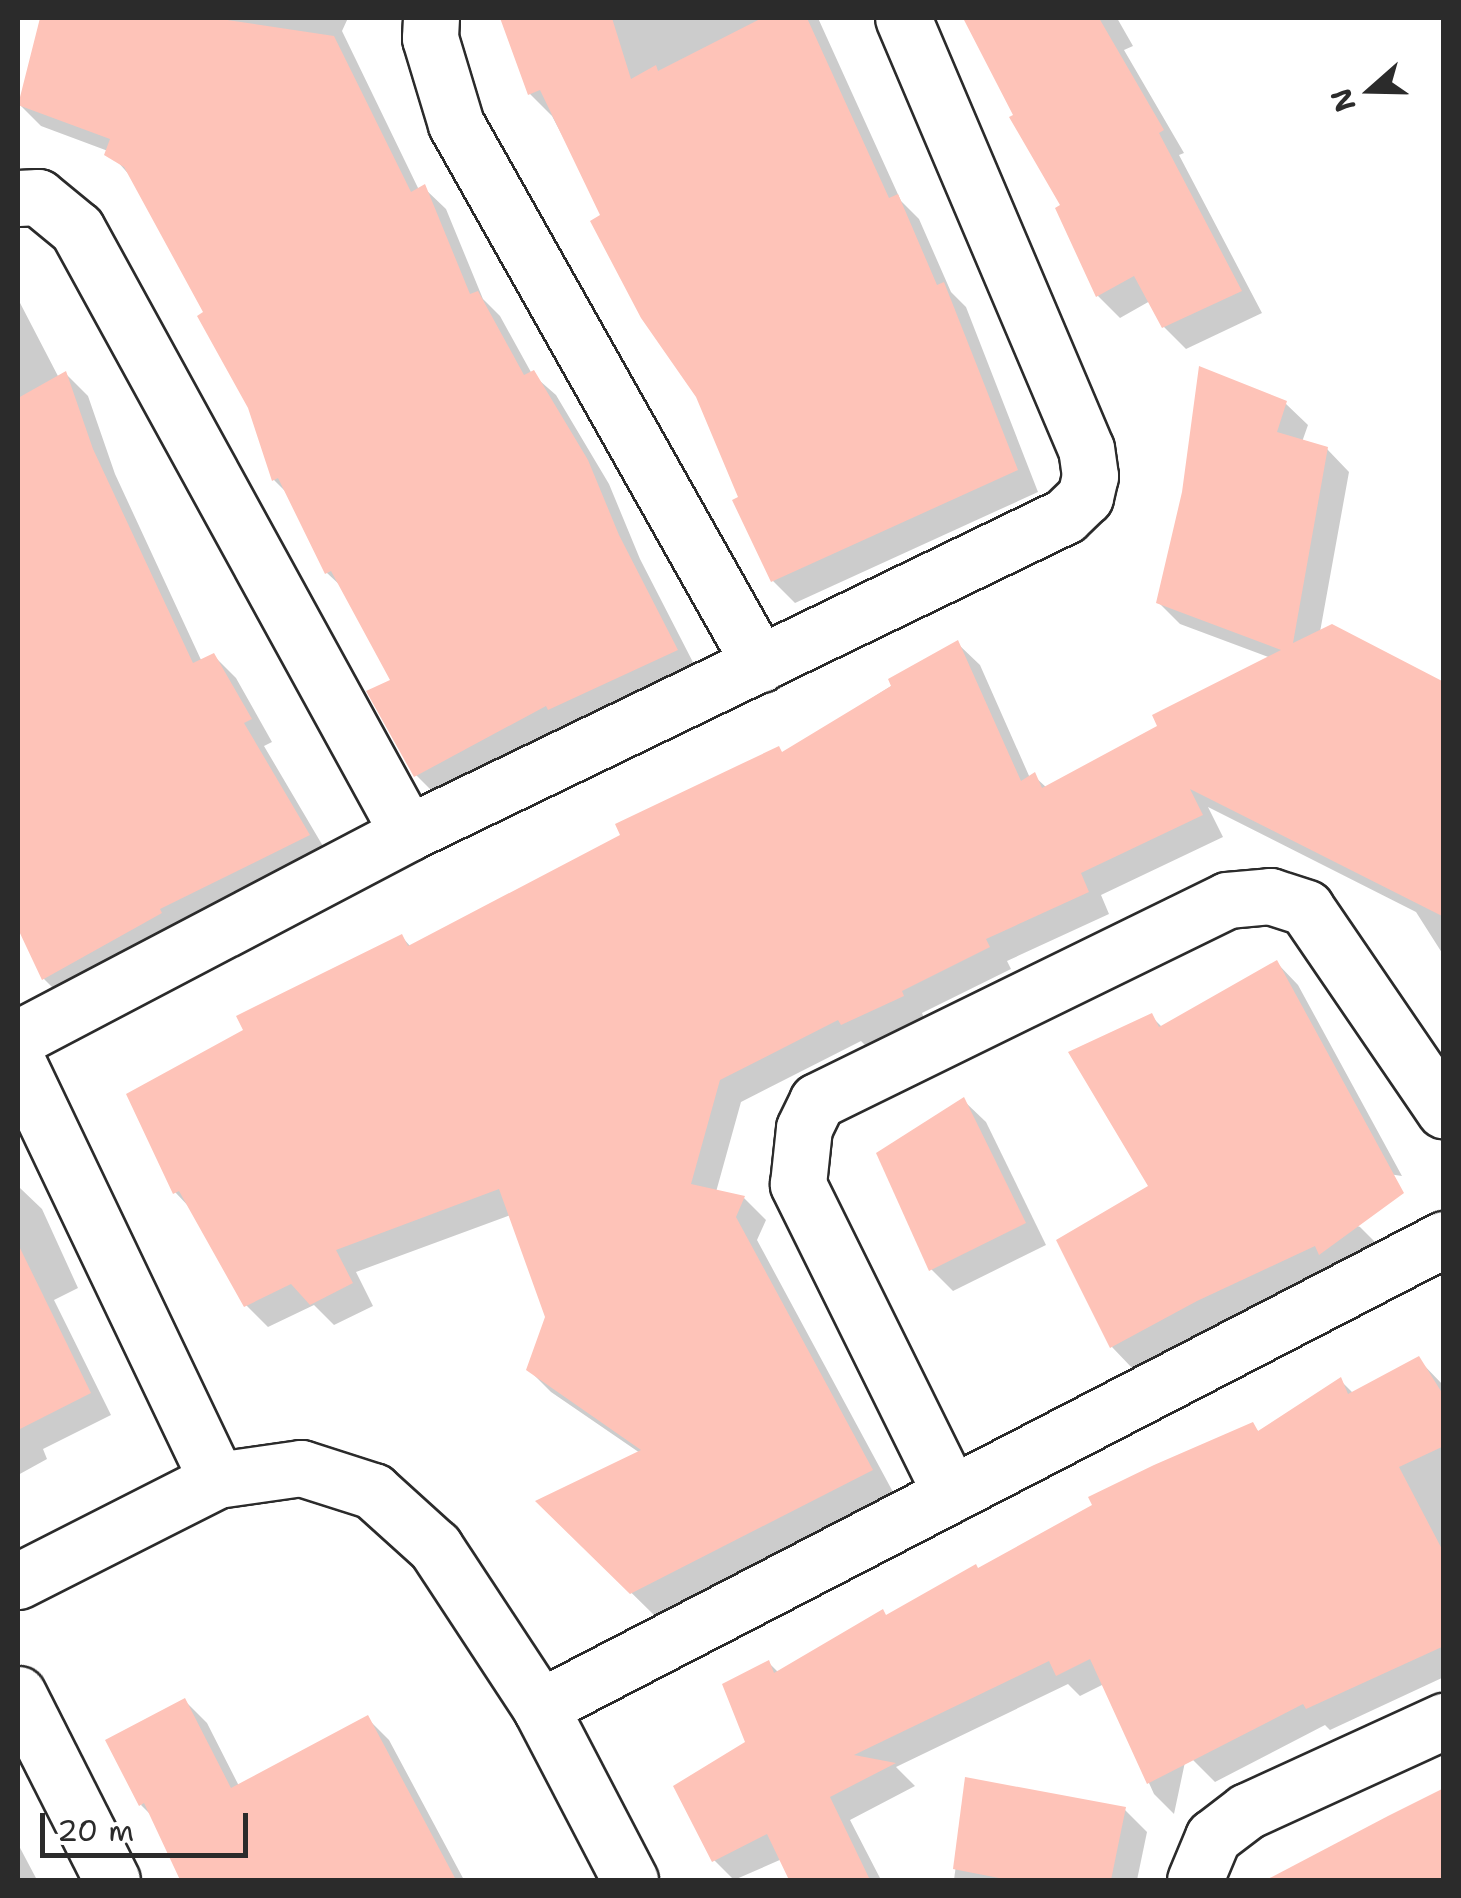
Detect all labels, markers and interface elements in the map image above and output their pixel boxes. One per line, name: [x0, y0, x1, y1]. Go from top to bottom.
north arrow: [1321, 40, 1421, 140]
text: N: [1321, 83, 1364, 117]
scale bar: [45, 1793, 252, 1855]
text: 20 m: [57, 1810, 134, 1851]

